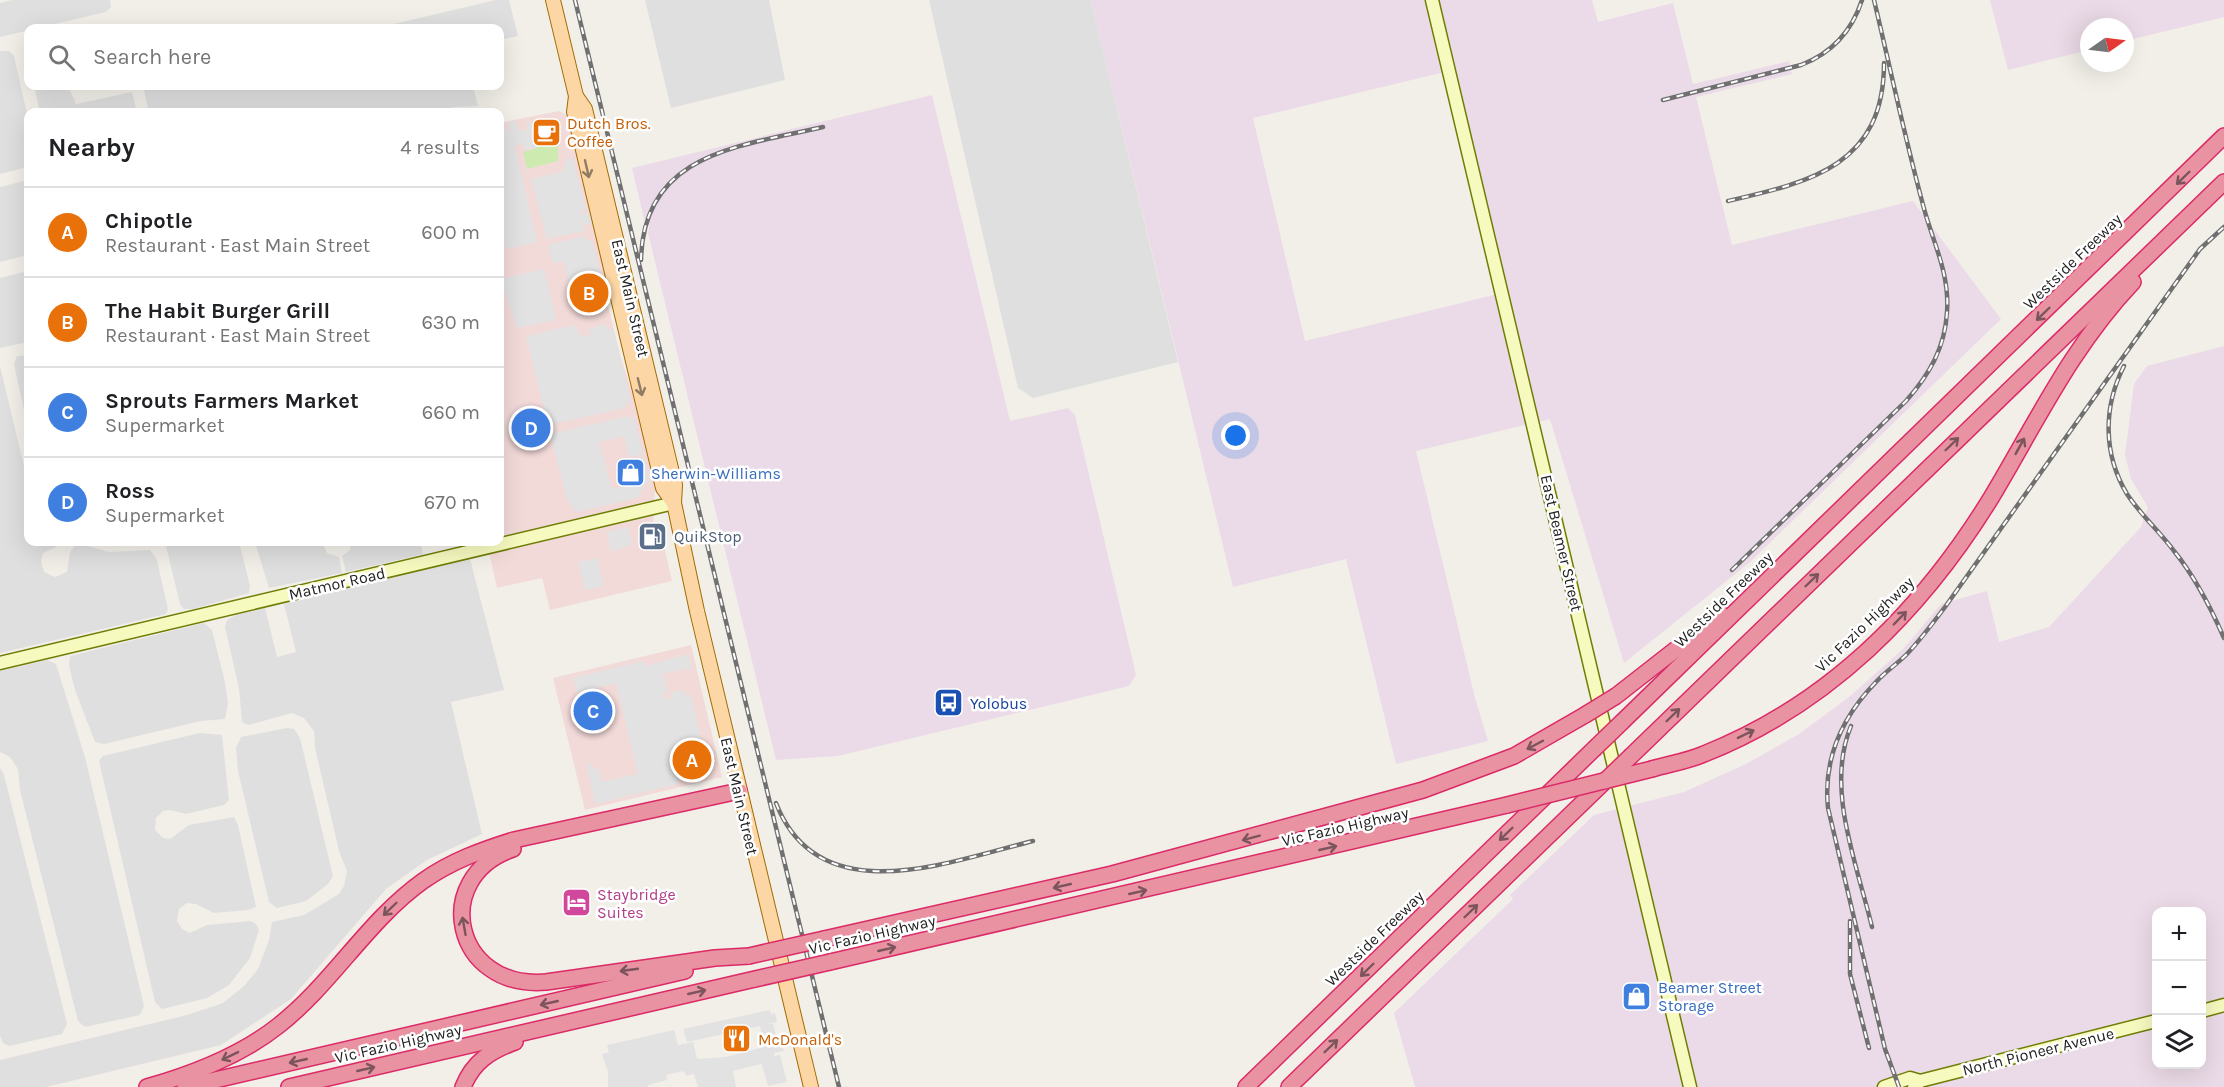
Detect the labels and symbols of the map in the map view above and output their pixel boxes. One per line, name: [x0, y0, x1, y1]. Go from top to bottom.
north arrow: [2080, 18, 2134, 72]
place label: Dutch Bros. Coffee: [567, 114, 651, 151]
cafe icon: Dutch Bros. Coffee: [530, 116, 562, 148]
one-way arrow: [582, 159, 594, 178]
one-way arrow: [2176, 171, 2191, 186]
street label: Westside Freeway: [2019, 209, 2126, 313]
street label: East Main Street: [608, 237, 653, 359]
pin: B: [570, 270, 608, 316]
one-way arrow: [2036, 307, 2051, 321]
one-way arrow: [634, 377, 646, 396]
pin: D: [512, 406, 550, 450]
your location: [1221, 421, 1250, 450]
one-way arrow: [1945, 437, 1960, 451]
one-way arrow: [2014, 438, 2026, 455]
shop icon: Sherwin-Williams: [614, 457, 646, 489]
place label: Sherwin-Williams: [651, 464, 781, 483]
street label: East Beamer Street: [1537, 473, 1586, 613]
fuel station icon: QuikStop: [637, 520, 669, 552]
place label: QuikStop: [674, 527, 742, 546]
street label: Westside Freeway: [1670, 547, 1777, 651]
street label: Matmor Road: [287, 563, 387, 604]
one-way arrow: [1805, 572, 1820, 587]
street label: Vic Fazio Highway: [1811, 572, 1918, 676]
one-way arrow: [1893, 610, 1908, 625]
bus stop icon: Yolobus: [933, 687, 965, 719]
pin: C: [574, 688, 612, 734]
place label: Yolobus: [970, 694, 1027, 713]
one-way arrow: [1665, 708, 1680, 723]
one-way arrow: [1736, 728, 1754, 739]
street label: East Main Street: [717, 735, 762, 857]
pin: A: [672, 738, 712, 783]
one-way arrow: [1527, 739, 1544, 751]
street label: Vic Fazio Highway: [1280, 803, 1411, 850]
one-way arrow: [1499, 827, 1514, 841]
one-way arrow: [1241, 832, 1260, 844]
one-way arrow: [1319, 842, 1338, 854]
one-way arrow: [1052, 880, 1071, 892]
place label: Staybridge Suites: [597, 885, 676, 922]
one-way arrow: [1128, 886, 1148, 897]
street label: Westside Freeway: [1321, 886, 1428, 990]
hotel icon: Staybridge Suites: [560, 887, 592, 919]
one-way arrow: [383, 902, 398, 916]
one-way arrow: [1463, 903, 1478, 918]
street label: Vic Fazio Highway: [807, 911, 938, 958]
one-way arrow: [459, 917, 470, 936]
one-way arrow: [877, 943, 896, 955]
one-way arrow: [1359, 962, 1374, 977]
one-way arrow: [620, 965, 639, 976]
place label: Beamer Street Storage: [1658, 978, 1762, 1015]
shop icon: Beamer Street Storage: [1621, 980, 1653, 1012]
one-way arrow: [686, 986, 706, 997]
one-way arrow: [540, 997, 559, 1009]
street label: Vic Fazio Highway: [333, 1020, 464, 1067]
restaurant icon: McDonald's: [721, 1023, 753, 1055]
street label: North Pioneer Avenue: [1960, 1023, 2116, 1080]
place label: McDonald's: [758, 1030, 842, 1049]
one-way arrow: [1323, 1039, 1338, 1054]
one-way arrow: [222, 1050, 239, 1062]
one-way arrow: [289, 1056, 308, 1067]
one-way arrow: [357, 1062, 376, 1074]

